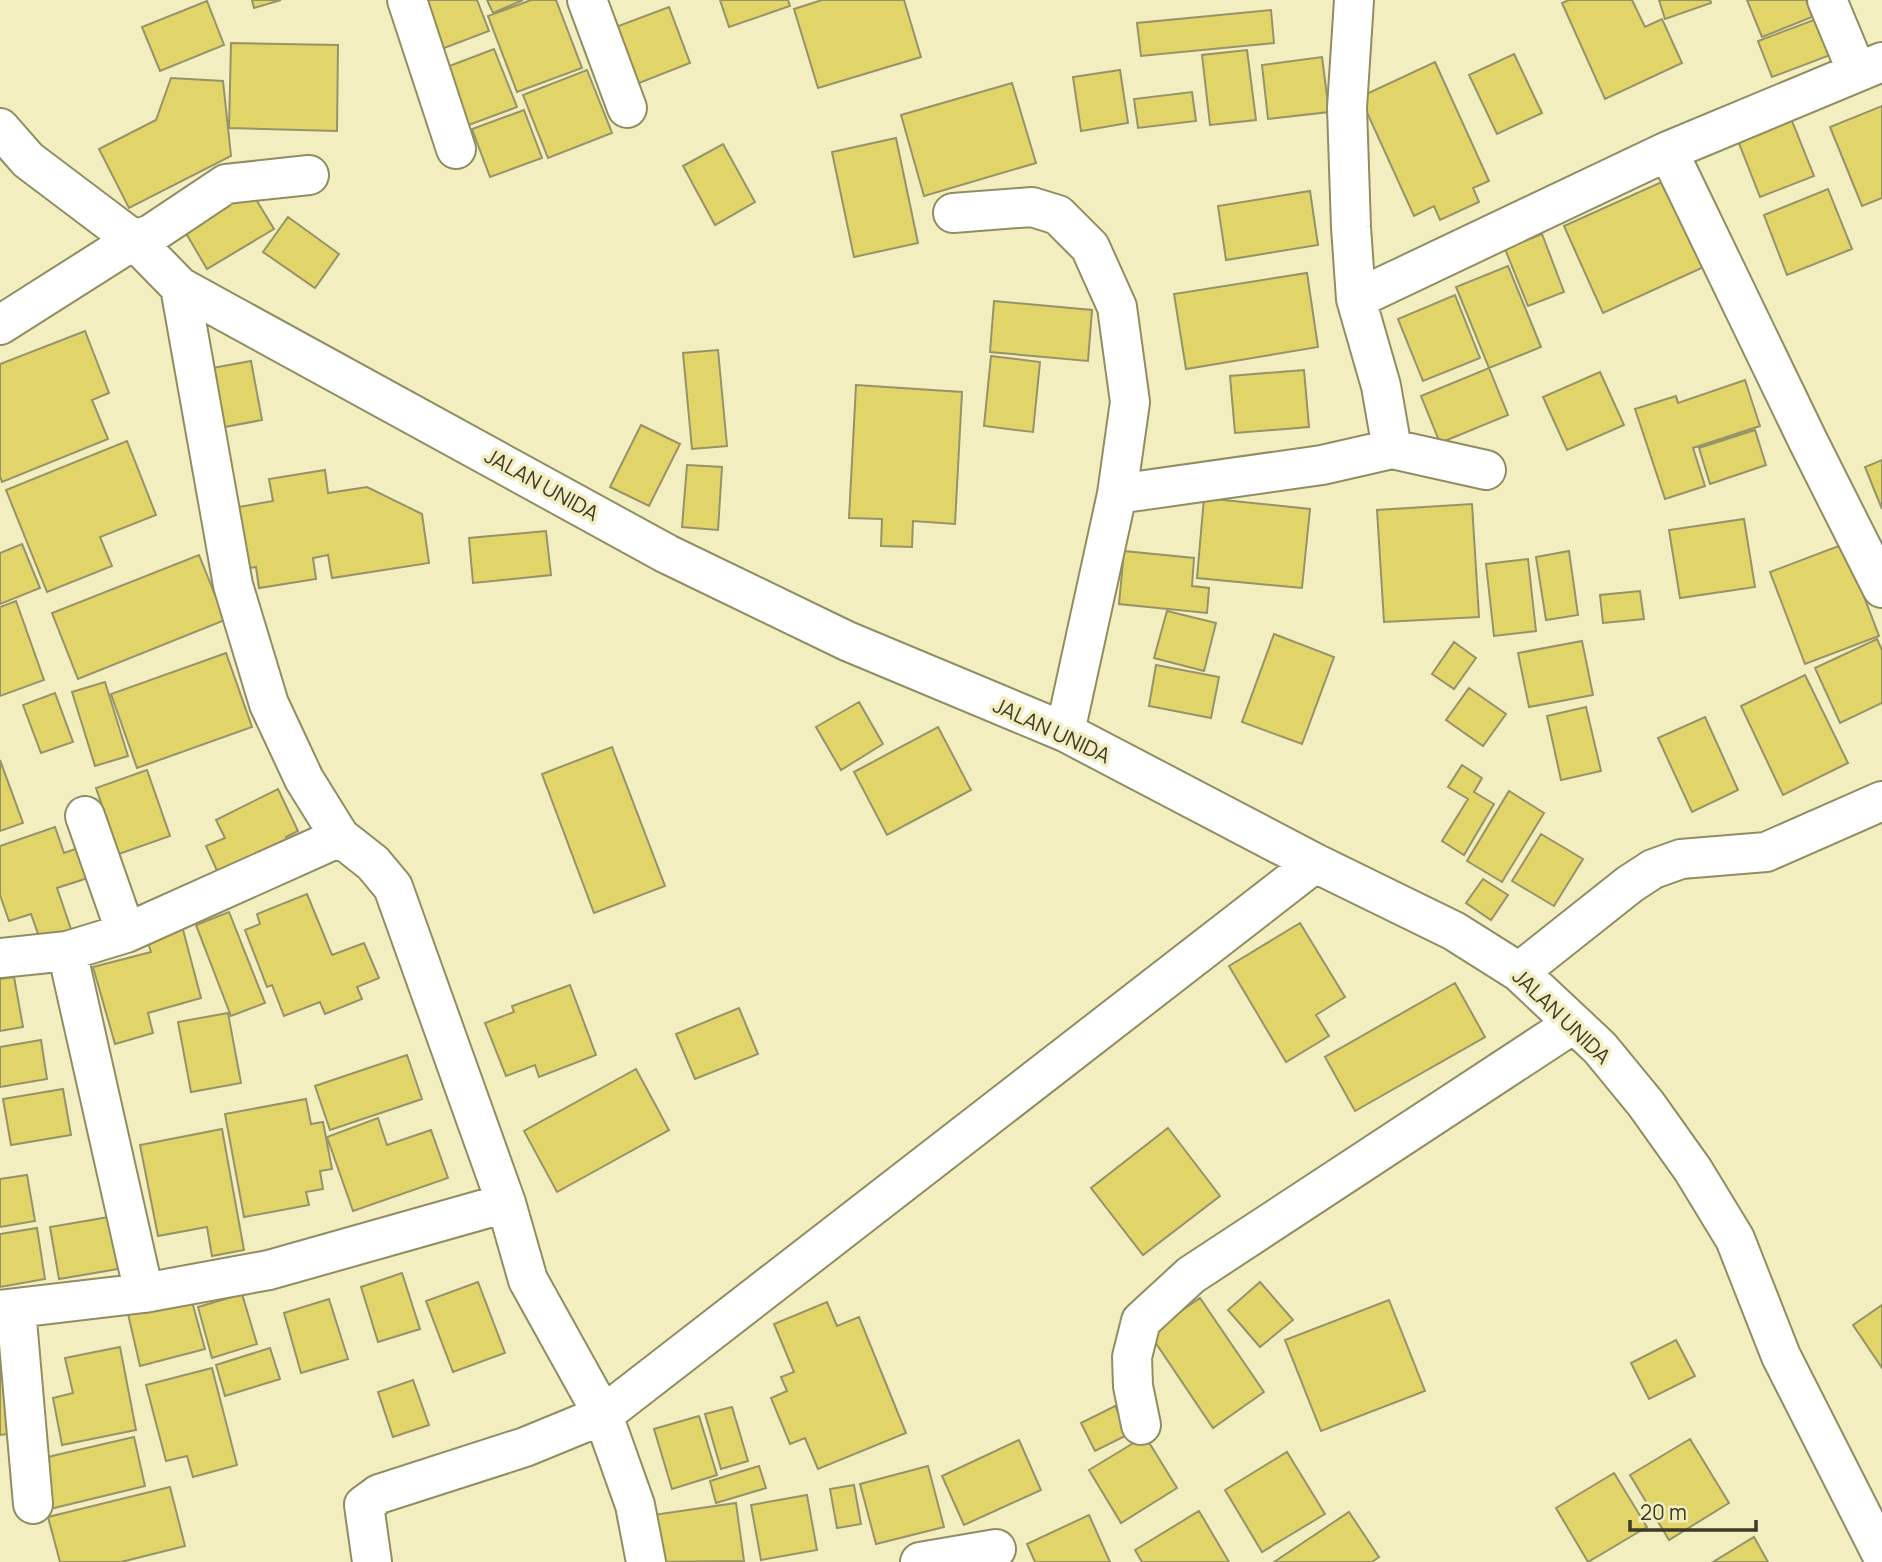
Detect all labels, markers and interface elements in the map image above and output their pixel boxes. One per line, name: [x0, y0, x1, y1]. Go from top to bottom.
street label: JALAN UNIDA: [480, 441, 604, 527]
street label: JALAN UNIDA: [989, 691, 1115, 769]
street label: JALAN UNIDA: [1507, 962, 1617, 1070]
scale bar: [1630, 1488, 1756, 1532]
text: 20 m: [1640, 1498, 1687, 1526]

